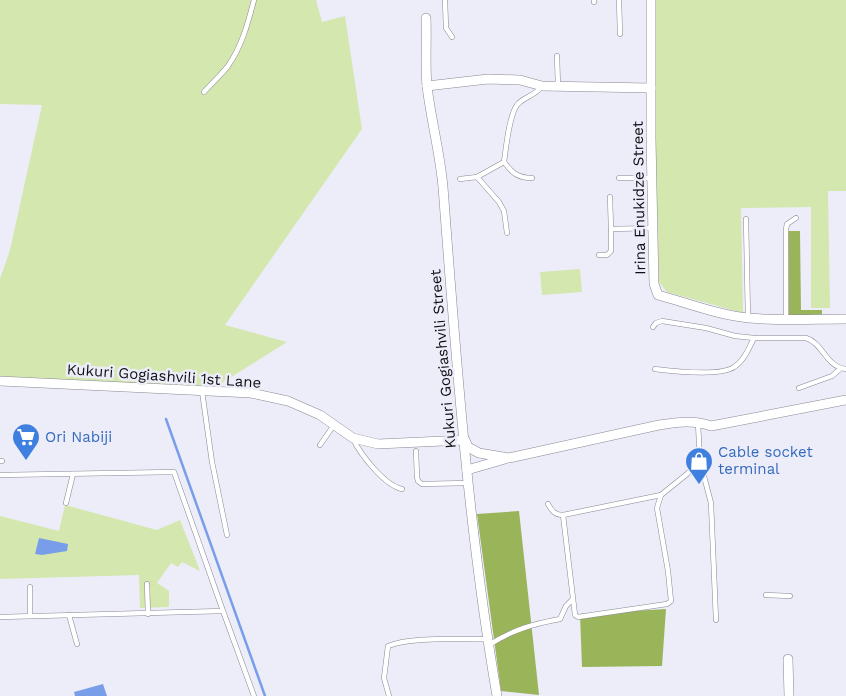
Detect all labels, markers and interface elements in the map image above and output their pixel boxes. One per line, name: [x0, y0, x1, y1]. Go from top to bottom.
street label: Irina Enukidze Street: [629, 120, 649, 275]
street label: Kukuri Gogiashvili Street: [426, 268, 460, 449]
street label: Kukuri Gogiashvili 1st Lane: [66, 360, 262, 392]
supermarket icon: Ori Nabiji: [11, 422, 41, 461]
place label: Ori Nabiji: [45, 428, 112, 446]
place label: Cable socket terminal: [718, 443, 814, 478]
shop icon: Cable socket terminal: [684, 446, 714, 485]

